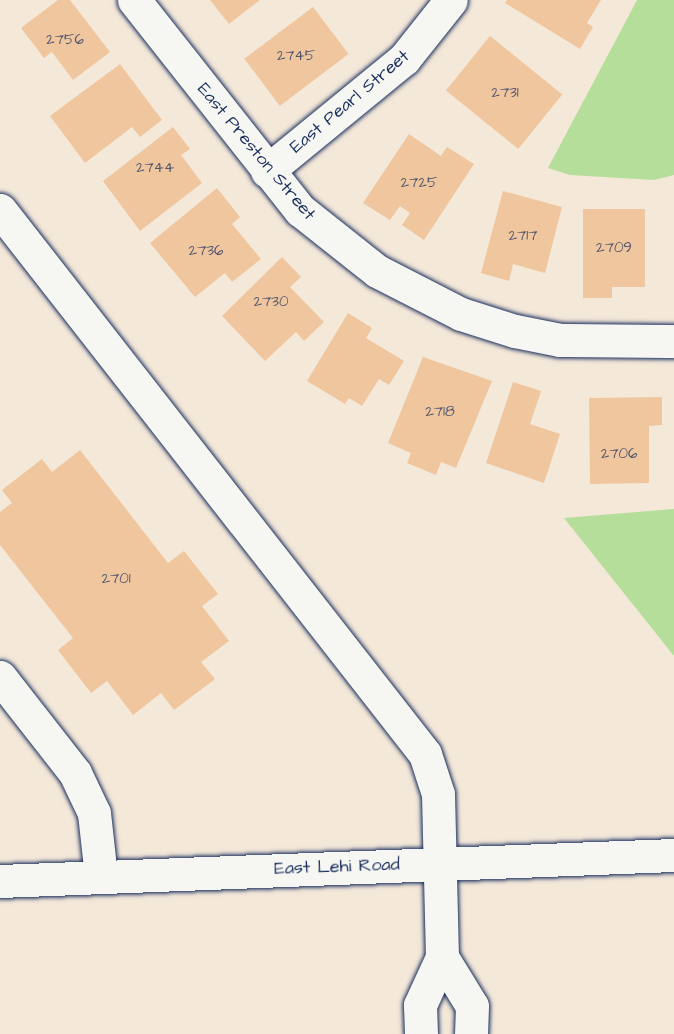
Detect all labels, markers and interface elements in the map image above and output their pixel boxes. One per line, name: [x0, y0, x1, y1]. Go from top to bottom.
house number: 2756: [46, 31, 84, 49]
street label: East Pearl Street: [286, 46, 414, 158]
house number: 2745: [277, 47, 315, 65]
street label: East Preston Street: [192, 79, 320, 225]
house number: 2731: [491, 84, 519, 102]
house number: 2744: [136, 159, 174, 177]
house number: 2725: [400, 174, 438, 192]
house number: 2717: [509, 227, 537, 245]
house number: 2709: [596, 239, 632, 257]
house number: 2736: [189, 242, 223, 260]
house number: 2730: [254, 293, 288, 311]
house number: 2718: [425, 403, 455, 421]
house number: 2706: [601, 445, 637, 463]
house number: 2701: [101, 570, 131, 588]
street label: East Lehi Road: [274, 854, 400, 880]

